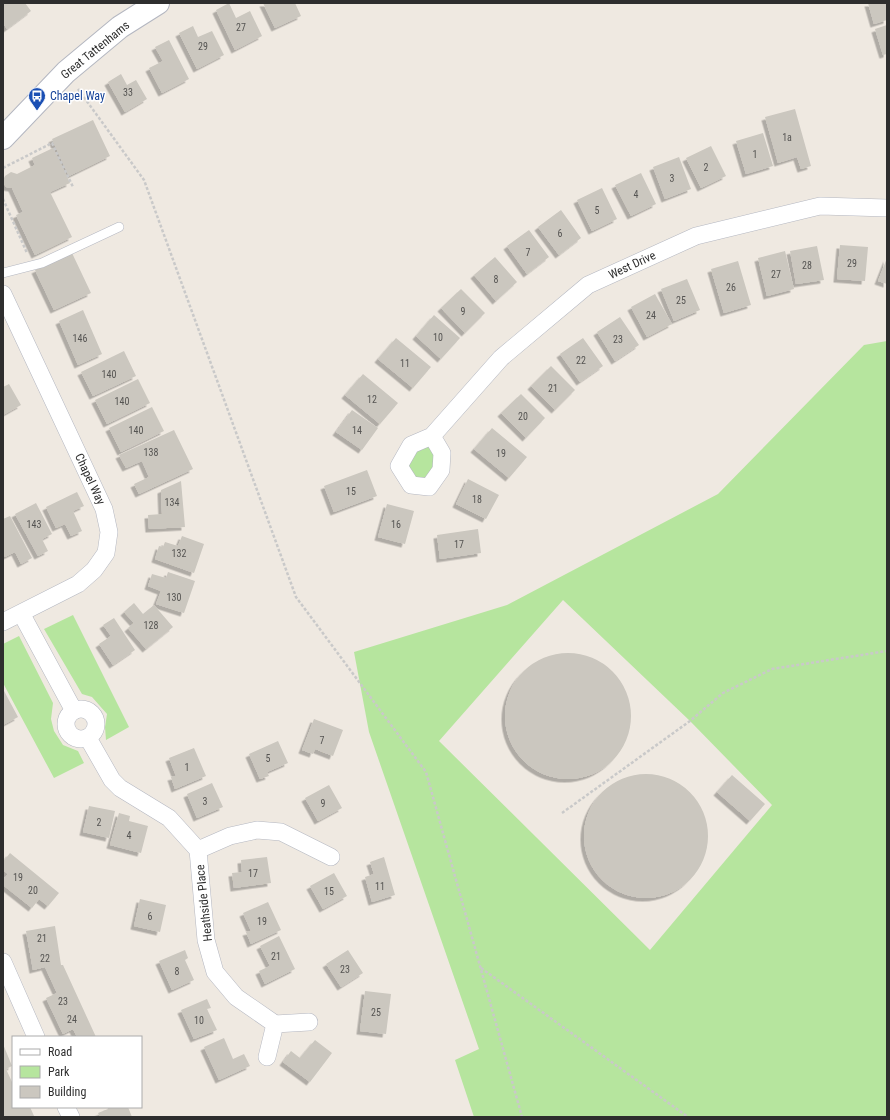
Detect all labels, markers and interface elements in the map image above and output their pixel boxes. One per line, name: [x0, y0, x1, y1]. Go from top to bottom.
street label: Great Tattenhams: [58, 18, 132, 82]
house number: 27: [236, 22, 246, 33]
house number: 29: [198, 41, 208, 52]
bus stop icon: Chapel Way: [27, 86, 47, 111]
house number: 33: [123, 87, 133, 98]
place label: Chapel Way: [50, 89, 105, 103]
house number: 1a: [782, 132, 792, 143]
house number: 1: [753, 149, 757, 160]
house number: 2: [704, 162, 709, 173]
house number: 3: [670, 173, 675, 184]
house number: 4: [634, 189, 639, 200]
house number: 5: [595, 205, 600, 216]
house number: 6: [558, 228, 563, 239]
house number: 7: [526, 247, 531, 258]
street label: West Drive: [606, 248, 658, 282]
house number: 29: [847, 258, 857, 269]
house number: 28: [802, 260, 812, 271]
house number: 27: [771, 269, 781, 280]
house number: 8: [494, 274, 499, 285]
house number: 26: [726, 282, 736, 293]
house number: 25: [676, 295, 686, 306]
house number: 9: [461, 306, 466, 317]
house number: 24: [646, 310, 656, 321]
house number: 10: [433, 332, 443, 343]
house number: 146: [73, 333, 87, 344]
house number: 23: [613, 334, 623, 345]
house number: 22: [576, 355, 586, 366]
house number: 11: [400, 358, 410, 369]
house number: 140: [102, 369, 116, 380]
house number: 21: [548, 383, 558, 394]
house number: 12: [367, 394, 377, 405]
house number: 140: [115, 396, 129, 407]
house number: 20: [518, 411, 528, 422]
house number: 140: [129, 425, 143, 436]
house number: 14: [352, 425, 362, 436]
house number: 138: [144, 447, 158, 458]
house number: 19: [496, 448, 506, 459]
street label: Chapel Way: [72, 451, 108, 507]
house number: 15: [346, 486, 356, 497]
house number: 18: [472, 494, 482, 505]
house number: 134: [165, 497, 179, 508]
house number: 143: [27, 519, 41, 530]
house number: 16: [391, 519, 401, 530]
house number: 17: [454, 539, 464, 550]
house number: 132: [172, 548, 186, 559]
house number: 130: [167, 592, 181, 603]
house number: 128: [144, 620, 158, 631]
house number: 7: [320, 735, 325, 746]
house number: 5: [266, 753, 271, 764]
house number: 1: [185, 762, 189, 773]
house number: 3: [203, 796, 208, 807]
house number: 9: [321, 798, 326, 809]
house number: 2: [97, 817, 102, 828]
house number: 4: [127, 830, 132, 841]
street label: Heathside Place: [193, 864, 215, 942]
house number: 17: [248, 868, 258, 879]
house number: 19: [13, 872, 23, 883]
house number: 11: [375, 881, 385, 892]
house number: 20: [28, 885, 38, 896]
house number: 15: [324, 886, 334, 897]
house number: 6: [148, 911, 153, 922]
house number: 19: [257, 916, 267, 927]
house number: 21: [37, 933, 47, 944]
house number: 21: [271, 951, 281, 962]
house number: 22: [40, 953, 50, 964]
house number: 23: [340, 964, 350, 975]
house number: 8: [175, 966, 180, 977]
house number: 23: [58, 996, 68, 1007]
house number: 25: [371, 1007, 381, 1018]
house number: 24: [67, 1014, 77, 1025]
house number: 10: [194, 1015, 204, 1026]
legend: [12, 1036, 142, 1108]
text: Road: [48, 1045, 72, 1059]
text: Park: [48, 1065, 70, 1079]
text: Building: [48, 1085, 86, 1099]

